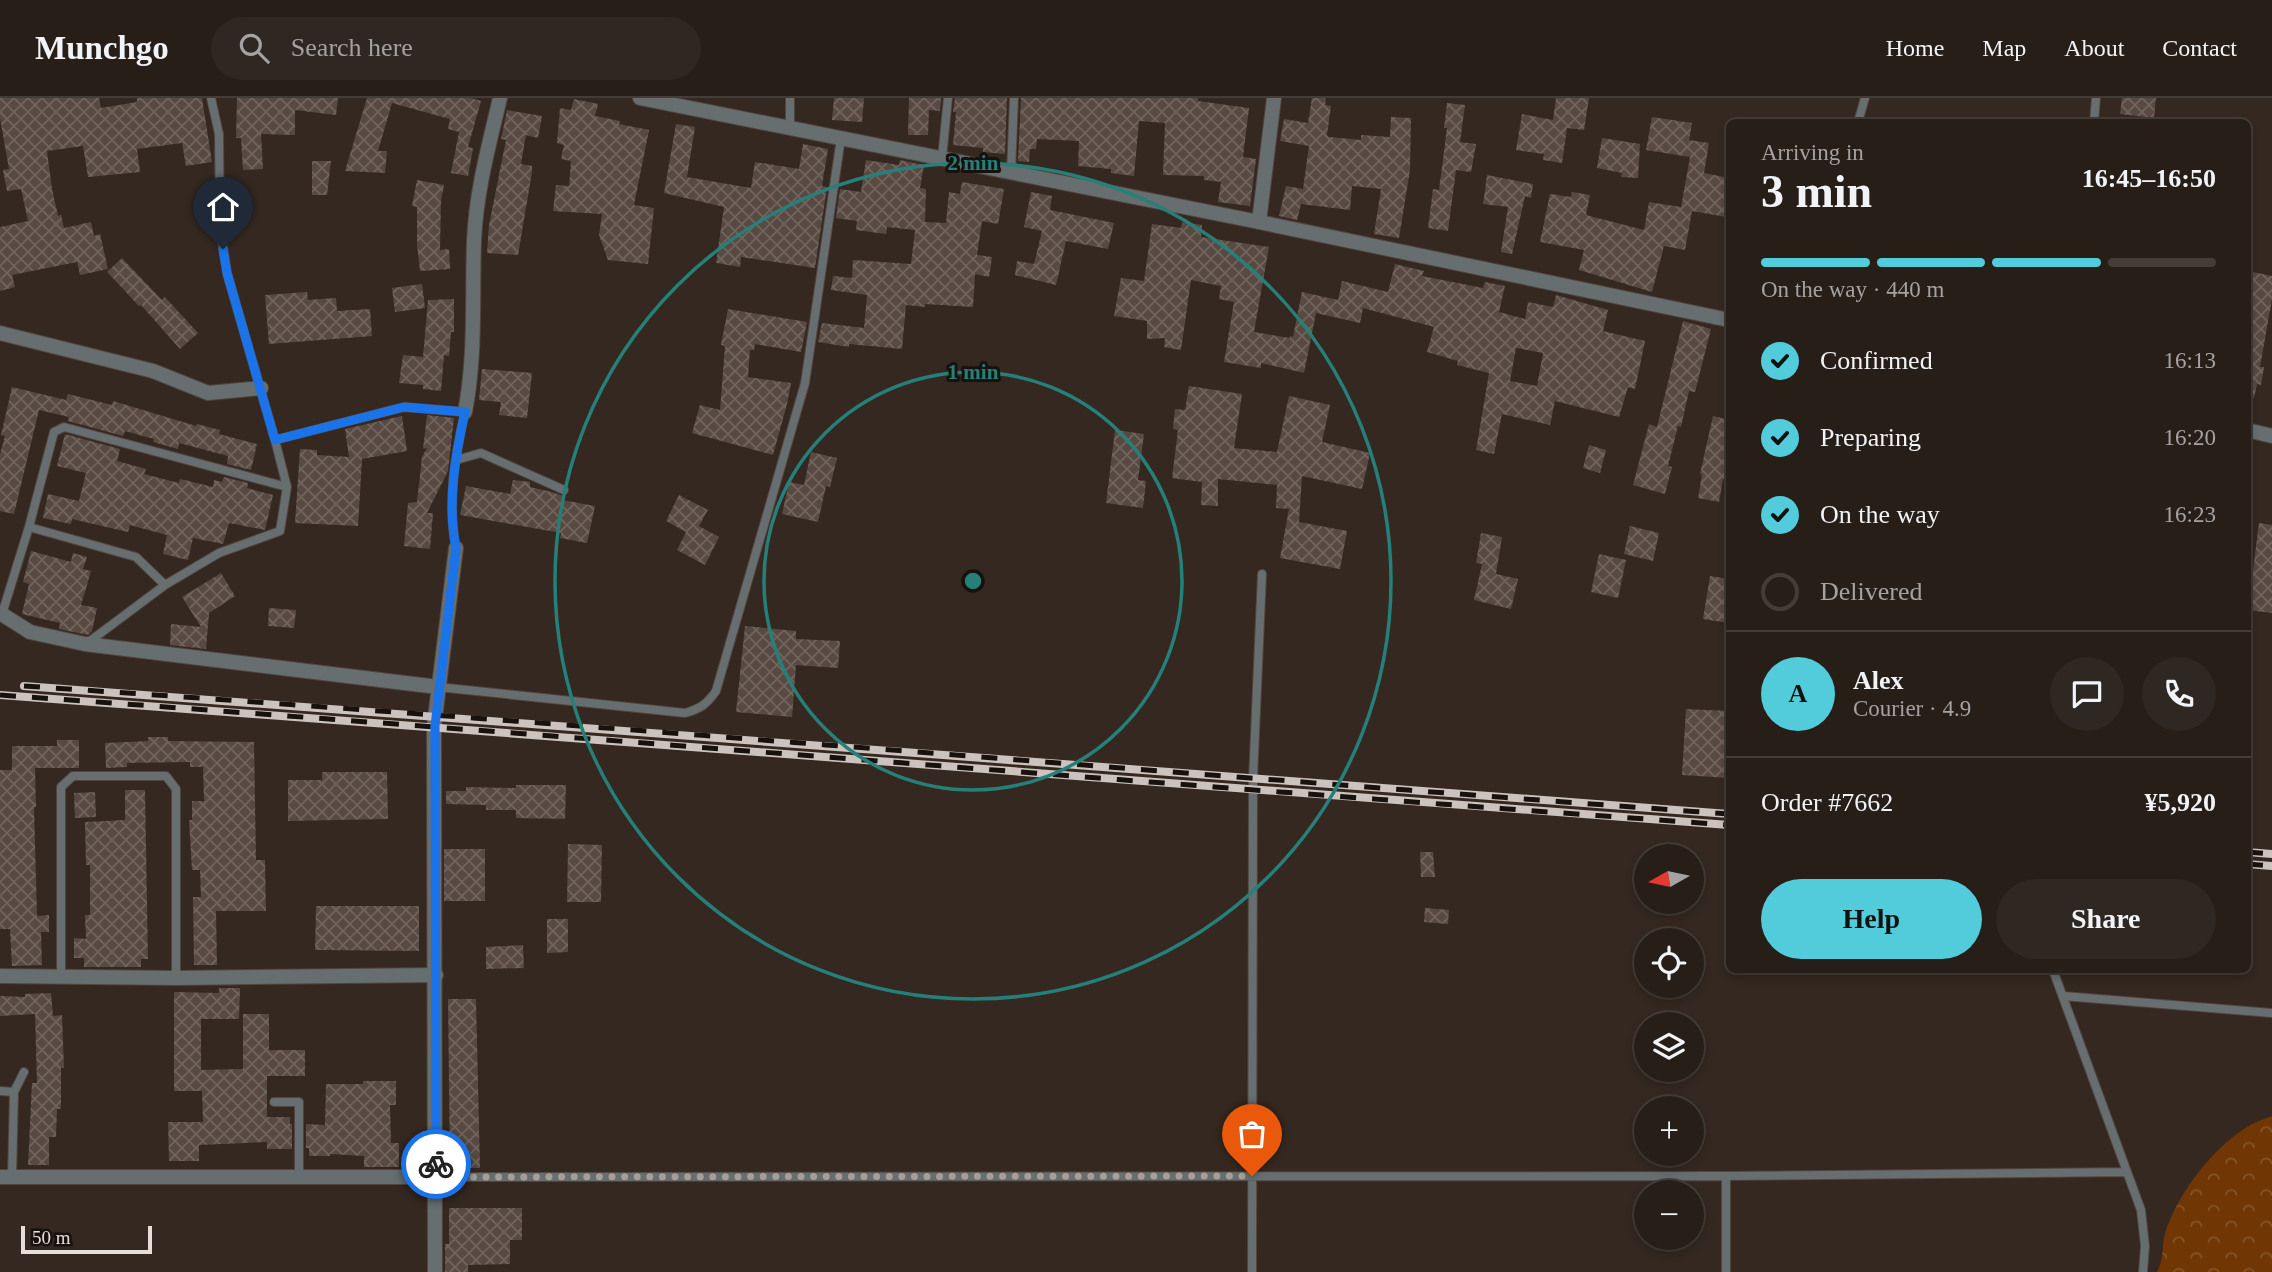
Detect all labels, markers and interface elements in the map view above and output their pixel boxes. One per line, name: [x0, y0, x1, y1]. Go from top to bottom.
search box: [211, 17, 701, 80]
icon: search: [235, 29, 273, 67]
text: Munchgo: [35, 30, 169, 66]
text: Search here: [291, 33, 413, 62]
text: Home: [1886, 35, 1944, 61]
text: Map: [1982, 35, 2026, 61]
text: About: [2064, 35, 2124, 61]
text: Contact: [2162, 35, 2237, 61]
text: Arriving in: [1761, 140, 1864, 165]
text: 2 min: [948, 151, 999, 175]
text: 16:45–16:50: [2082, 164, 2216, 193]
text: 3 min: [1761, 166, 1872, 217]
pin: [193, 177, 253, 249]
icon: home: [204, 188, 242, 226]
text: On the way · 440 m: [1761, 277, 1944, 302]
icon: check: [1761, 342, 1799, 380]
text: Confirmed: [1820, 346, 1933, 375]
text: 16:13: [2164, 348, 2216, 373]
text: 1 min: [948, 360, 999, 384]
icon: check: [1761, 419, 1799, 457]
text: Preparing: [1820, 423, 1921, 452]
text: 16:20: [2164, 425, 2216, 450]
icon: check: [1761, 496, 1799, 534]
text: On the way: [1820, 500, 1940, 529]
text: 16:23: [2164, 502, 2216, 527]
centre of rings: [961, 569, 985, 593]
text: Delivered: [1820, 577, 1923, 606]
button: chat: [2050, 657, 2124, 731]
button: phone: [2142, 657, 2216, 731]
text: Alex: [1853, 666, 1904, 695]
text: A: [1789, 679, 1807, 708]
text: Courier · 4.9: [1853, 696, 1971, 721]
text: Order #7662: [1761, 788, 1893, 817]
text: ¥5,920: [2145, 788, 2216, 817]
north arrow: [1634, 844, 1704, 914]
map controls: [1634, 844, 1704, 1250]
button: Help: [1761, 879, 1982, 959]
button: Share: [1996, 879, 2216, 959]
button: locate: [1634, 928, 1704, 998]
button: layers: [1634, 1012, 1704, 1082]
button: +: [1634, 1096, 1704, 1166]
pin: [1222, 1104, 1282, 1176]
icon: bag: [1233, 1115, 1271, 1153]
courier: [401, 1129, 471, 1199]
icon: bike: [417, 1145, 455, 1183]
button: −: [1634, 1180, 1704, 1250]
scale bar: [21, 1223, 152, 1255]
text: 50 m: [32, 1227, 71, 1248]

